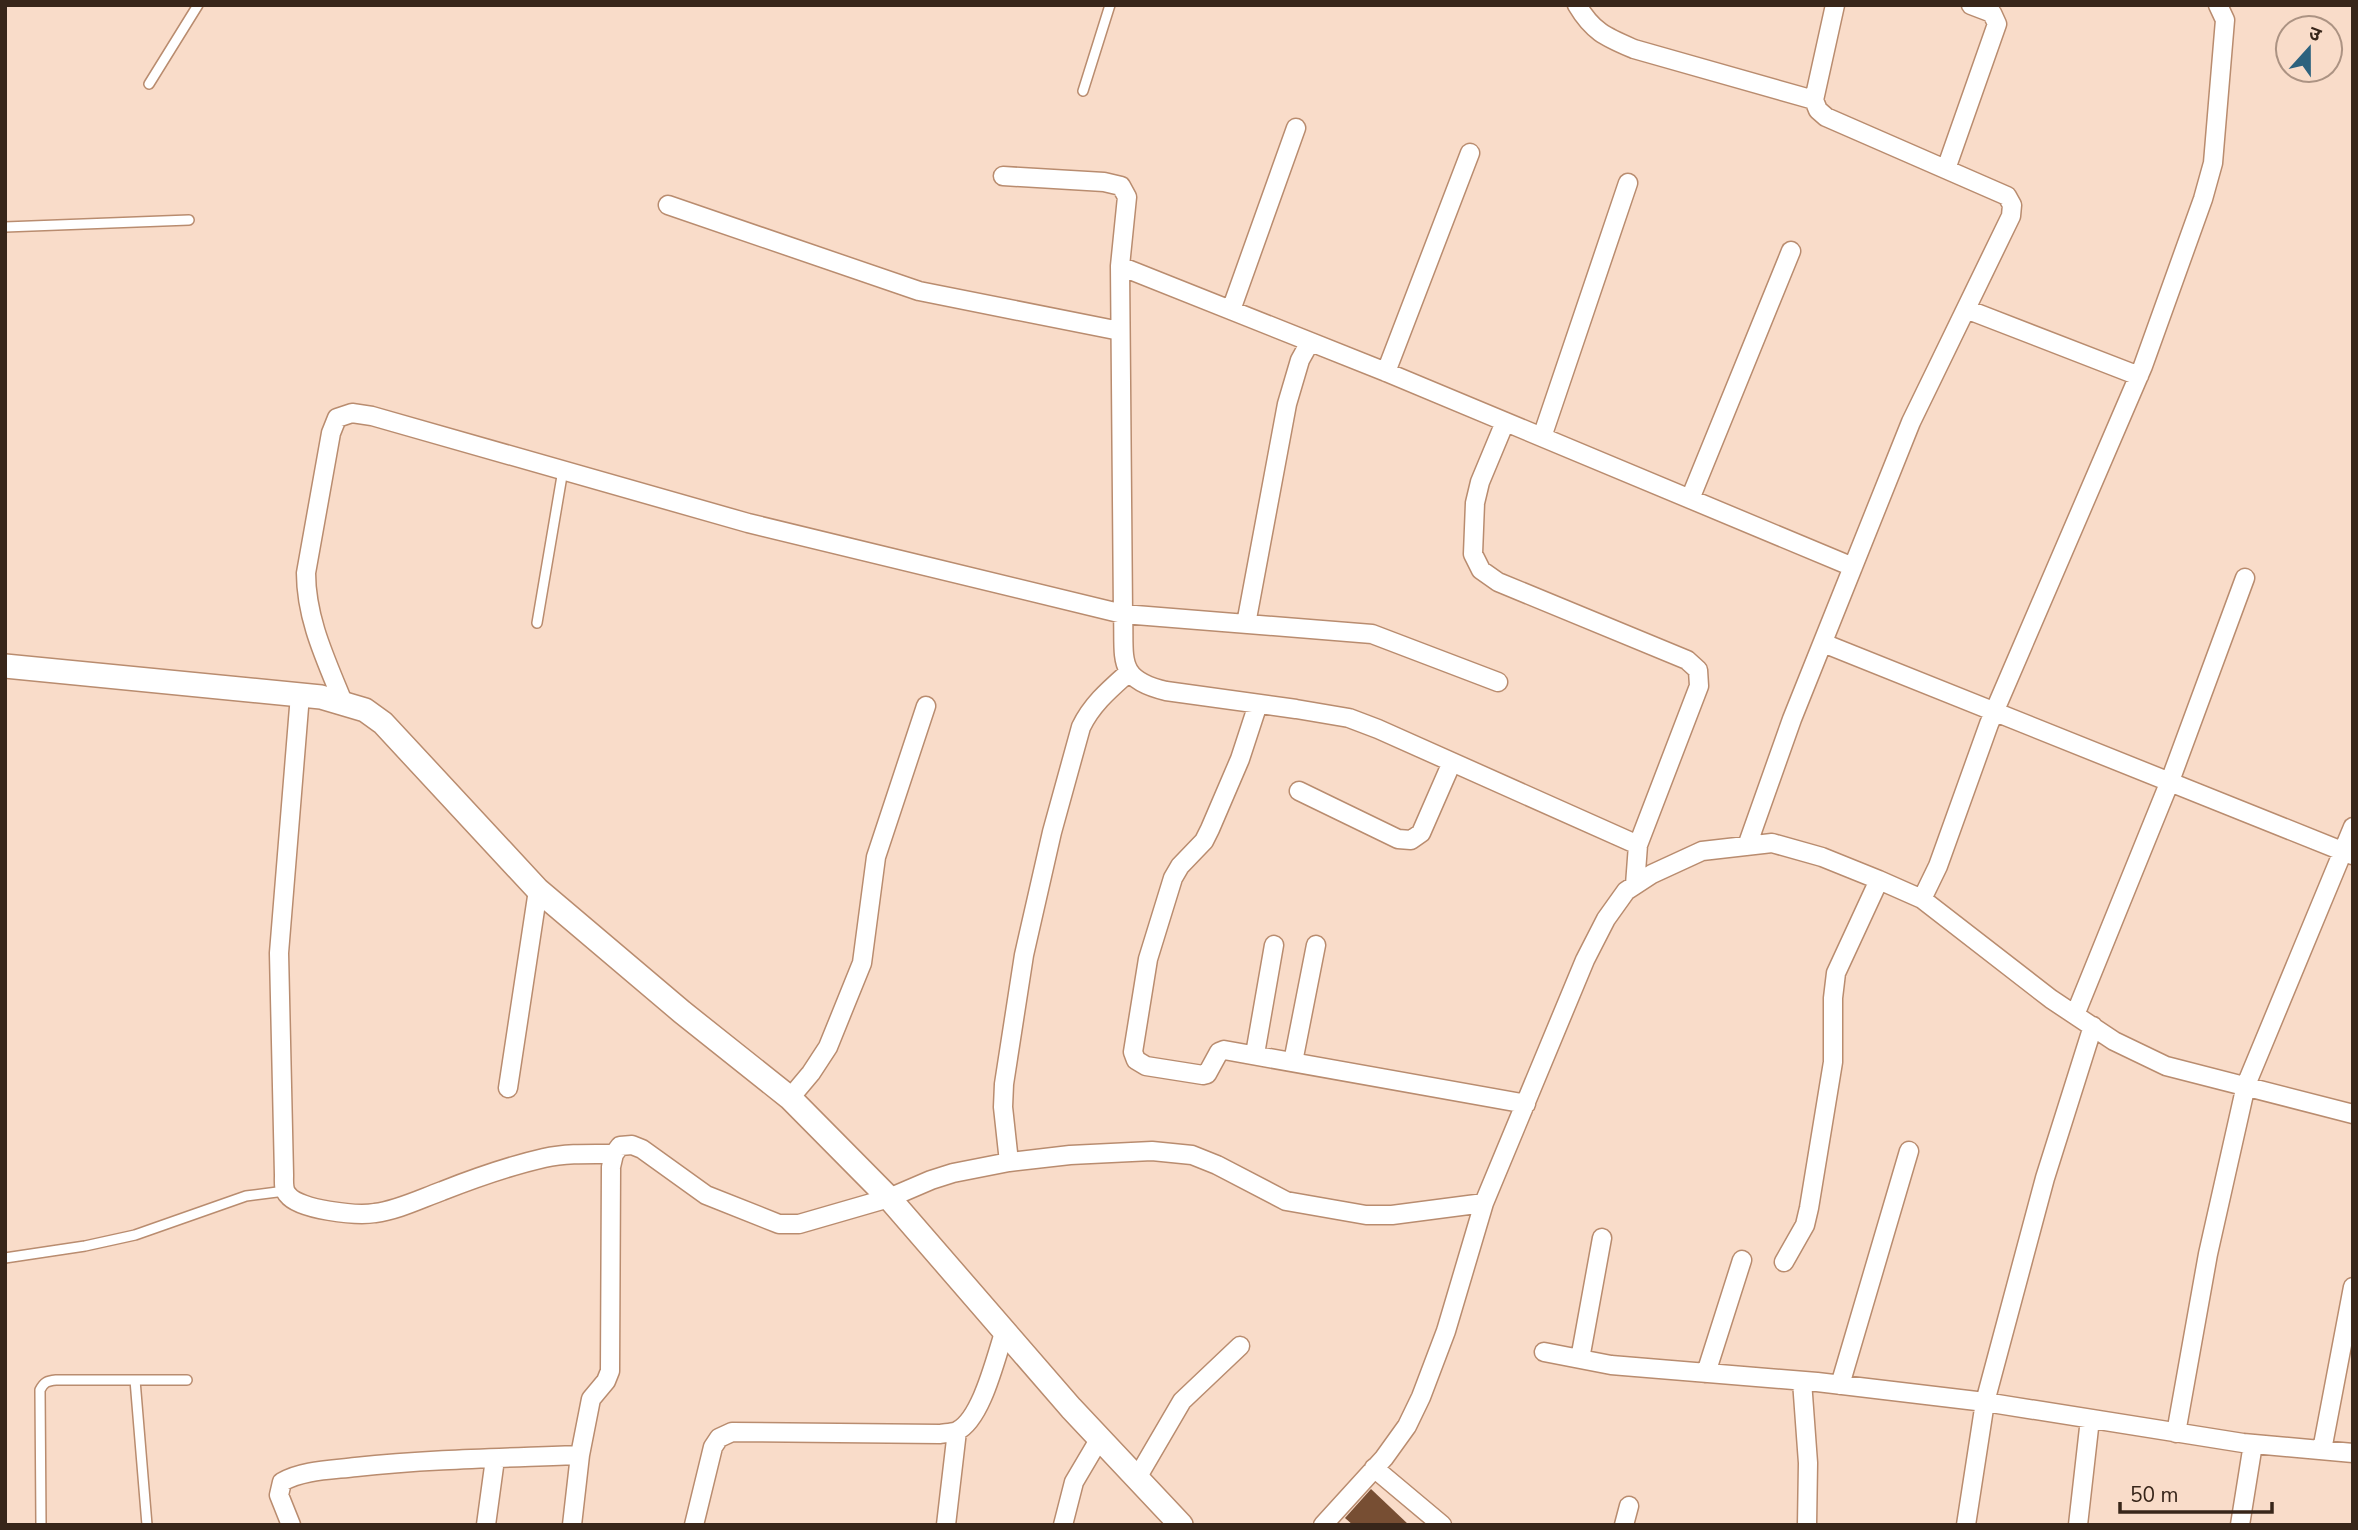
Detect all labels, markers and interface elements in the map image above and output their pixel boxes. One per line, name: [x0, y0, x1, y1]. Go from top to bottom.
north arrow: [2274, 14, 2344, 84]
text: उ: [2305, 20, 2325, 49]
scale bar: [2120, 1470, 2272, 1514]
text: 50 m: [2130, 1481, 2179, 1509]

